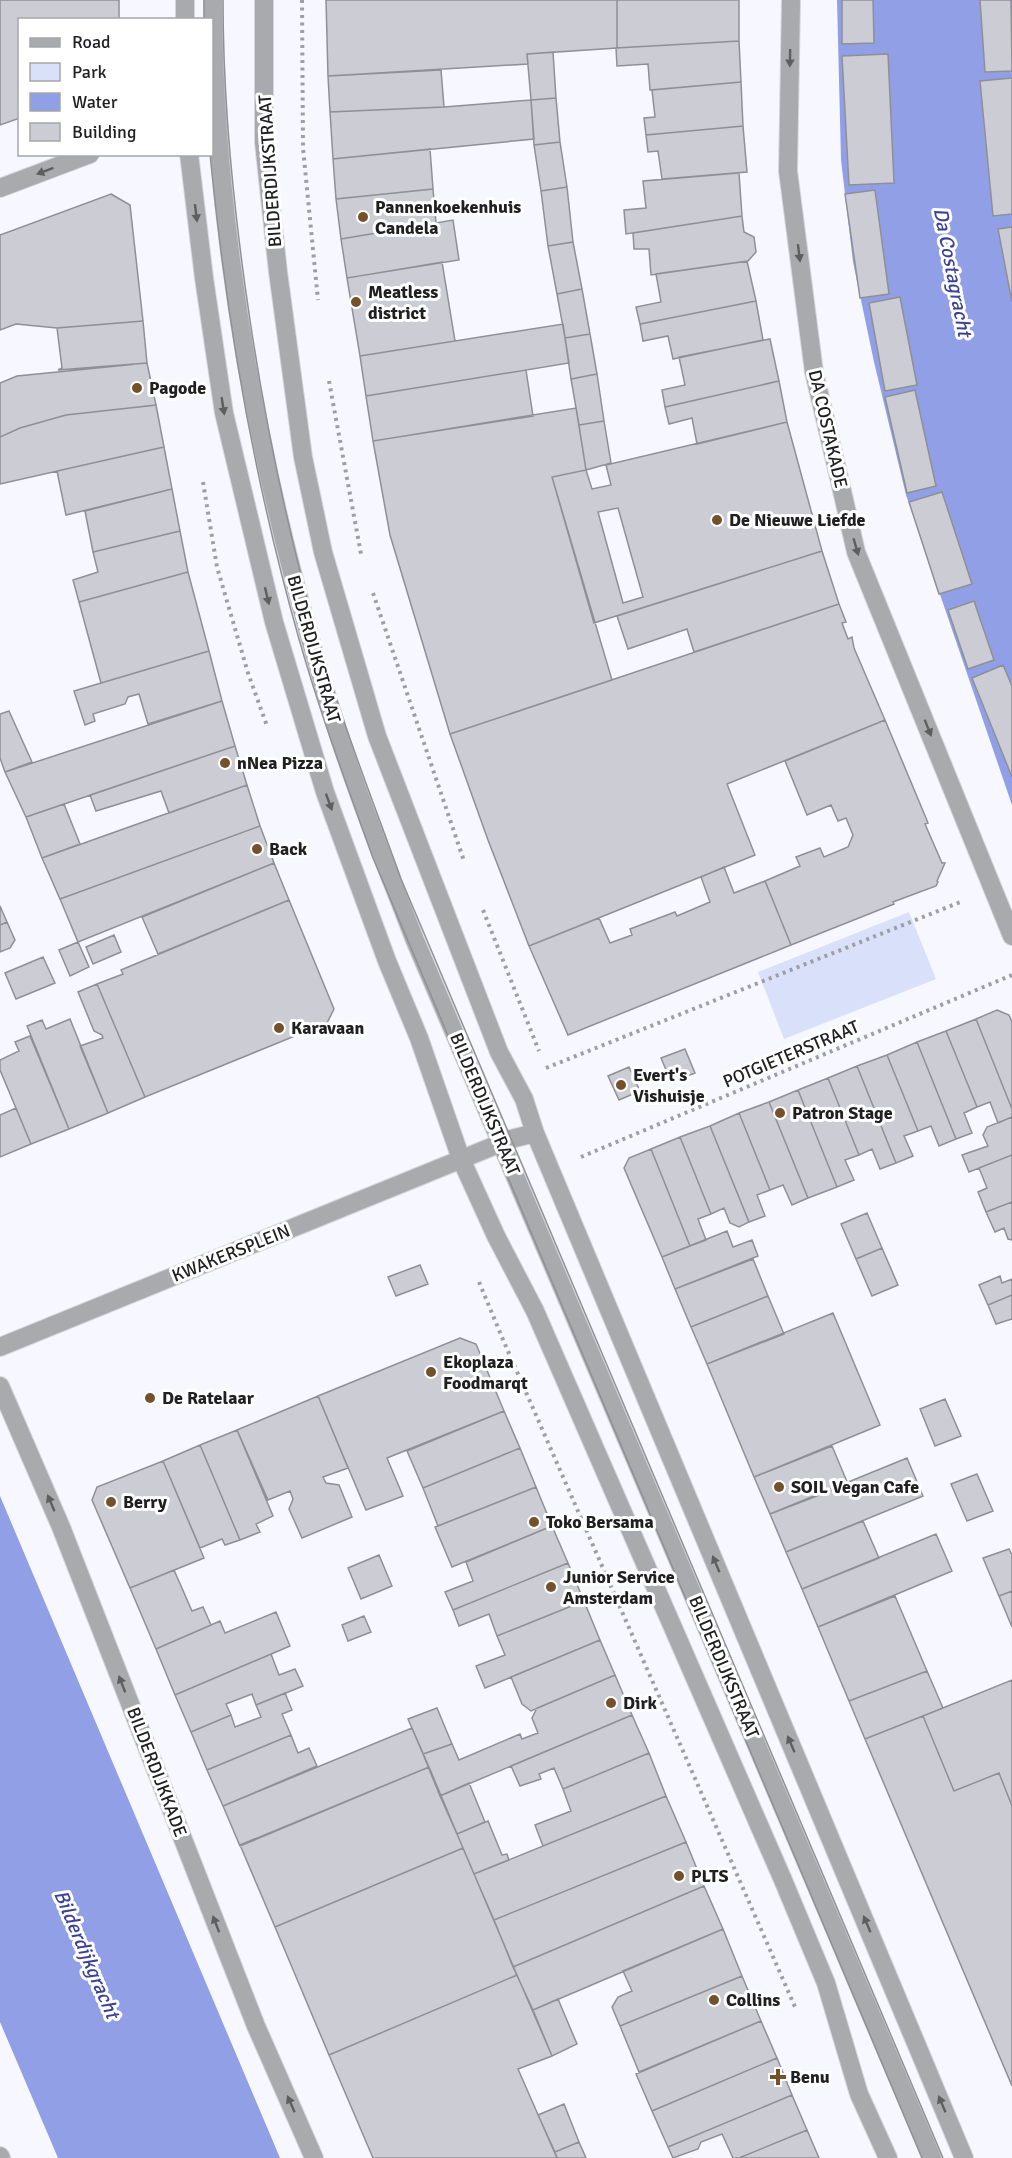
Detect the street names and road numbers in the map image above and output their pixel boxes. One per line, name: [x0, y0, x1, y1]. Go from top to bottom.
street label: BILDERDIJKSTRAAT: [254, 94, 286, 248]
street label: DA COSTAKADE: [804, 368, 852, 490]
street label: BILDERDIJKSTRAAT: [282, 573, 346, 726]
street label: POTGIETERSTRAAT: [720, 1015, 863, 1093]
street label: BILDERDIJKSTRAAT: [445, 1029, 525, 1179]
street label: KWAKERSPLEIN: [169, 1219, 293, 1287]
street label: BILDERDIJKSTRAAT: [684, 1592, 764, 1742]
street label: BILDERDIJKKADE: [122, 1704, 192, 1840]

